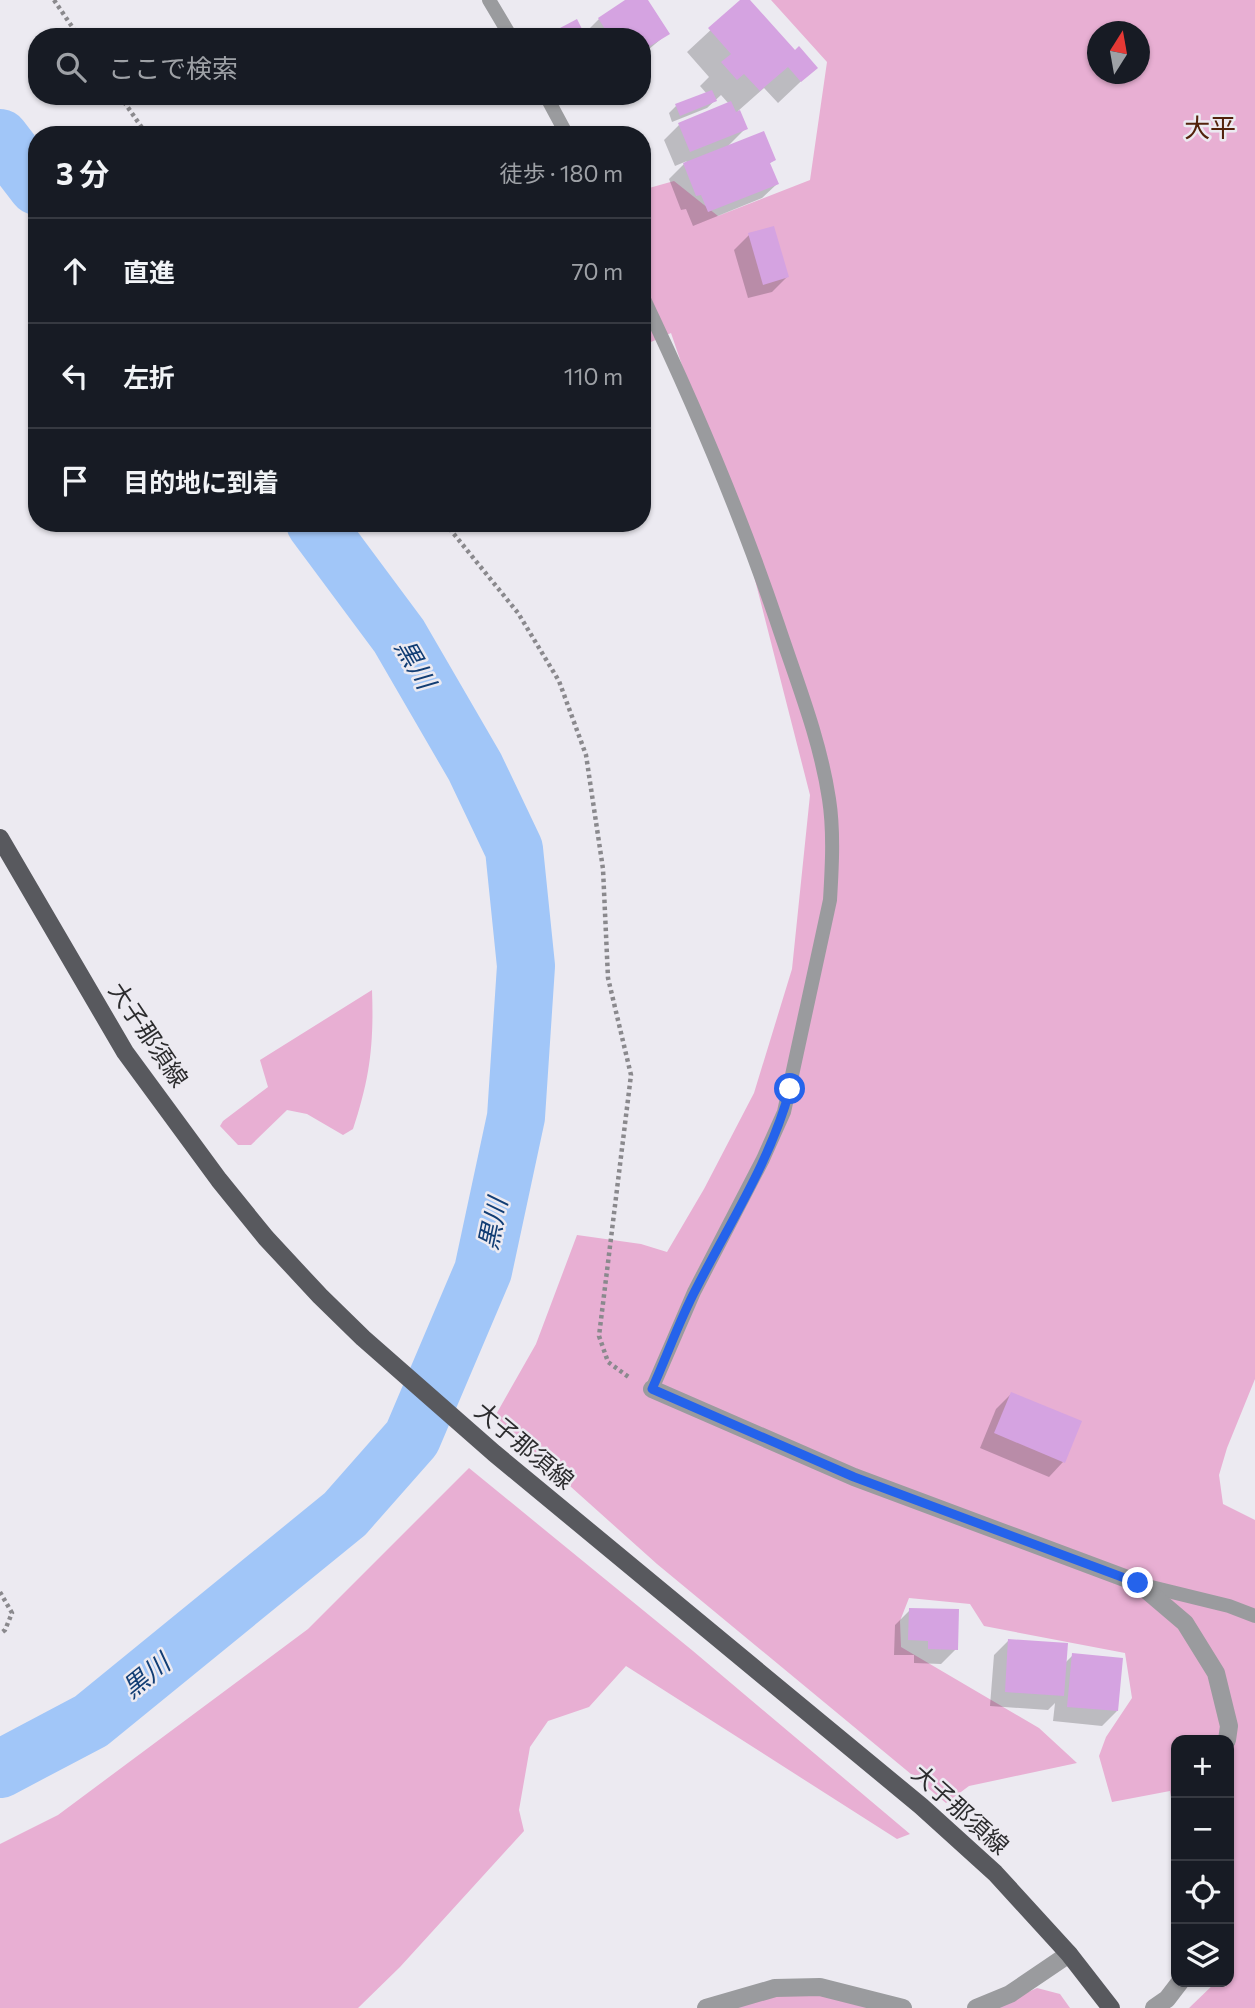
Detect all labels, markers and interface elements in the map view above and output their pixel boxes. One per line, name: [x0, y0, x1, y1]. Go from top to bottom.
north arrow: [1087, 21, 1150, 84]
search box: [28, 28, 651, 105]
icon: search: [52, 48, 90, 86]
text: ここで検索: [108, 52, 238, 83]
district label: 大平: [1184, 111, 1236, 142]
text: 3 分: [56, 154, 109, 191]
text: 徒歩 · 180 m: [499, 159, 623, 187]
icon: ahead: [56, 252, 94, 290]
text: 直進: [123, 256, 175, 287]
text: 70 m: [571, 257, 623, 285]
icon: left: [56, 357, 94, 395]
text: 左折: [123, 361, 175, 392]
text: 110 m: [564, 362, 623, 390]
icon: arrive: [56, 462, 94, 500]
text: 目的地に到着: [123, 466, 279, 497]
water label: 黒川: [390, 633, 444, 696]
street label: 大子那須線: [104, 976, 195, 1092]
route start: [774, 1073, 805, 1104]
water label: 黒川: [471, 1192, 513, 1252]
street label: 大子那須線: [470, 1395, 580, 1495]
route end: [1122, 1567, 1153, 1598]
water label: 黒川: [115, 1645, 177, 1703]
map controls: [1171, 1735, 1234, 1987]
button: +: [1171, 1735, 1234, 1798]
street label: 大子那須線: [907, 1758, 1015, 1860]
button: −: [1171, 1798, 1234, 1861]
button: locate: [1171, 1861, 1234, 1924]
button: layers: [1171, 1924, 1234, 1987]

